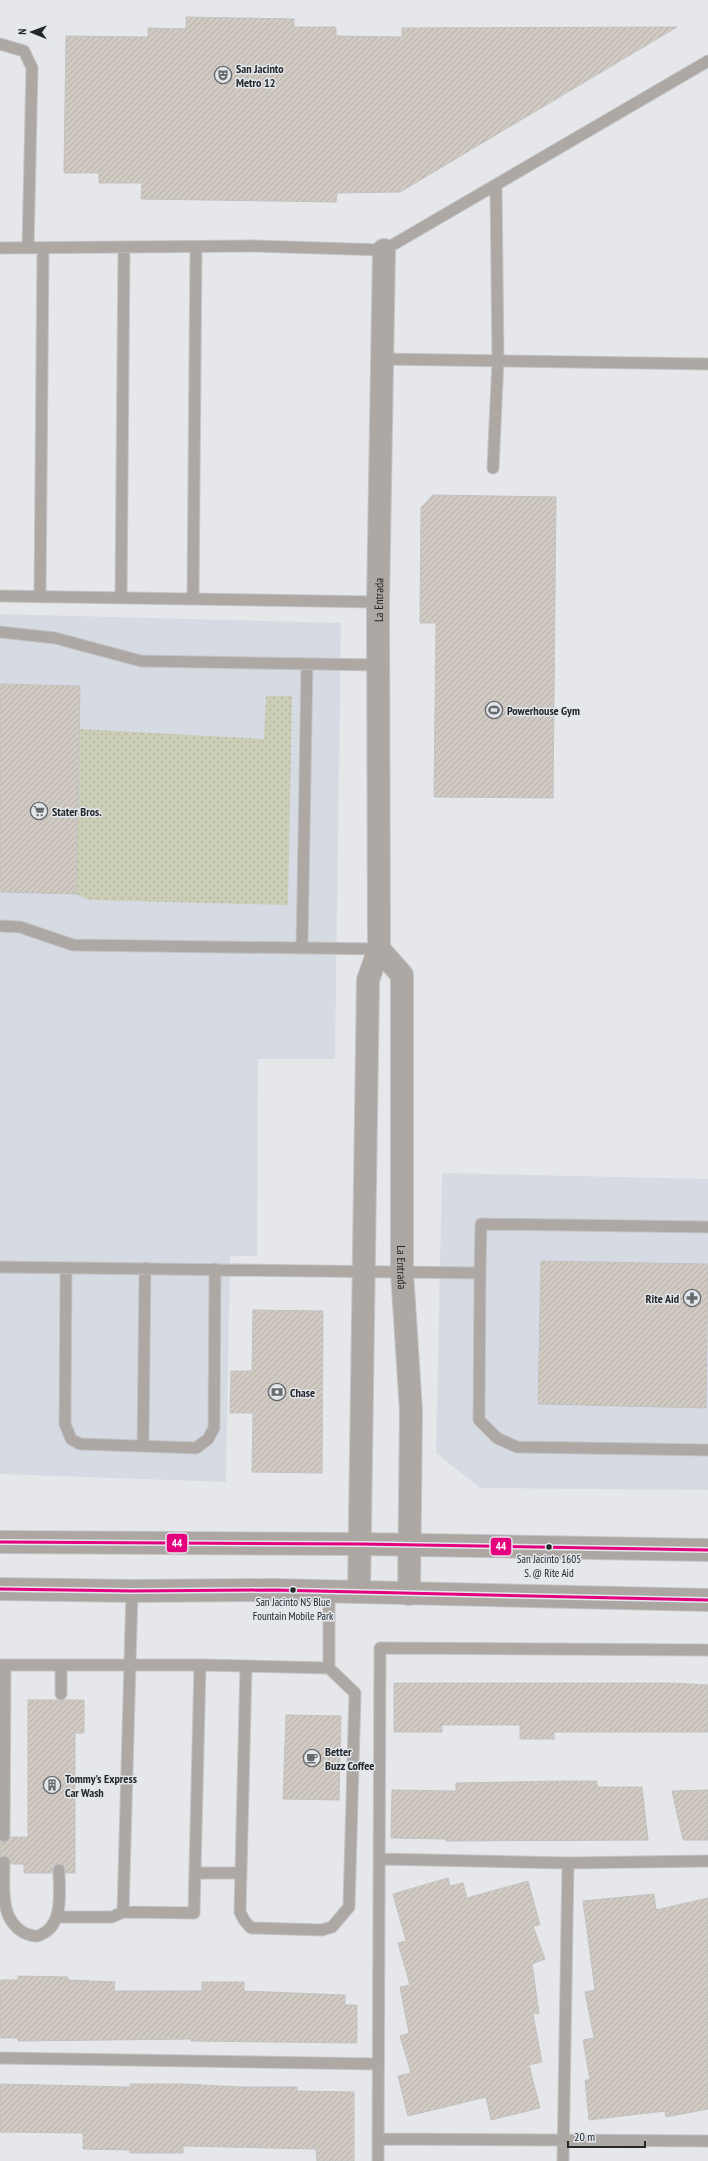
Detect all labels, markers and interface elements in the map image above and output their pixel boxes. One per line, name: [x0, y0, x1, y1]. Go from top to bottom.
north arrow: [12, 12, 52, 52]
text: N: [15, 29, 29, 35]
place label: San Jacinto Metro 12: [236, 61, 284, 90]
theatre icon: San Jacinto Metro 12: [213, 65, 233, 85]
street label: La Entrada: [370, 578, 386, 622]
sports icon: Powerhouse Gym: [484, 700, 504, 720]
place label: Powerhouse Gym: [507, 703, 580, 718]
supermarket icon: Stater Bros.: [29, 801, 49, 821]
place label: Stater Bros.: [52, 804, 102, 819]
street label: La Entrada: [394, 1245, 411, 1290]
pharmacy icon: Rite Aid: [682, 1288, 702, 1308]
place label: Rite Aid: [646, 1291, 679, 1306]
bank icon: Chase: [267, 1382, 287, 1402]
place label: Chase: [290, 1385, 315, 1400]
line badge: 44: [166, 1533, 188, 1553]
text: 44: [172, 1536, 183, 1550]
line badge: 44: [490, 1537, 512, 1556]
text: 44: [496, 1539, 507, 1553]
marker: San Jacinto 1605 S. @ Rite Aid: [544, 1542, 554, 1552]
place label: San Jacinto 1605 S. @ Rite Aid: [517, 1552, 581, 1580]
marker: San Jacinto NS Blue Fountain Mobile Park: [288, 1585, 298, 1595]
place label: San Jacinto NS Blue Fountain Mobile Park: [253, 1595, 334, 1623]
place label: Better Buzz Coffee: [325, 1744, 374, 1773]
cafe icon: Better Buzz Coffee: [302, 1748, 322, 1768]
place label: Tommy's Express Car Wash: [65, 1771, 137, 1800]
building icon: Tommy's Express Car Wash: [42, 1775, 62, 1795]
scale bar: [568, 2123, 645, 2149]
text: 20 m: [574, 2129, 595, 2144]

